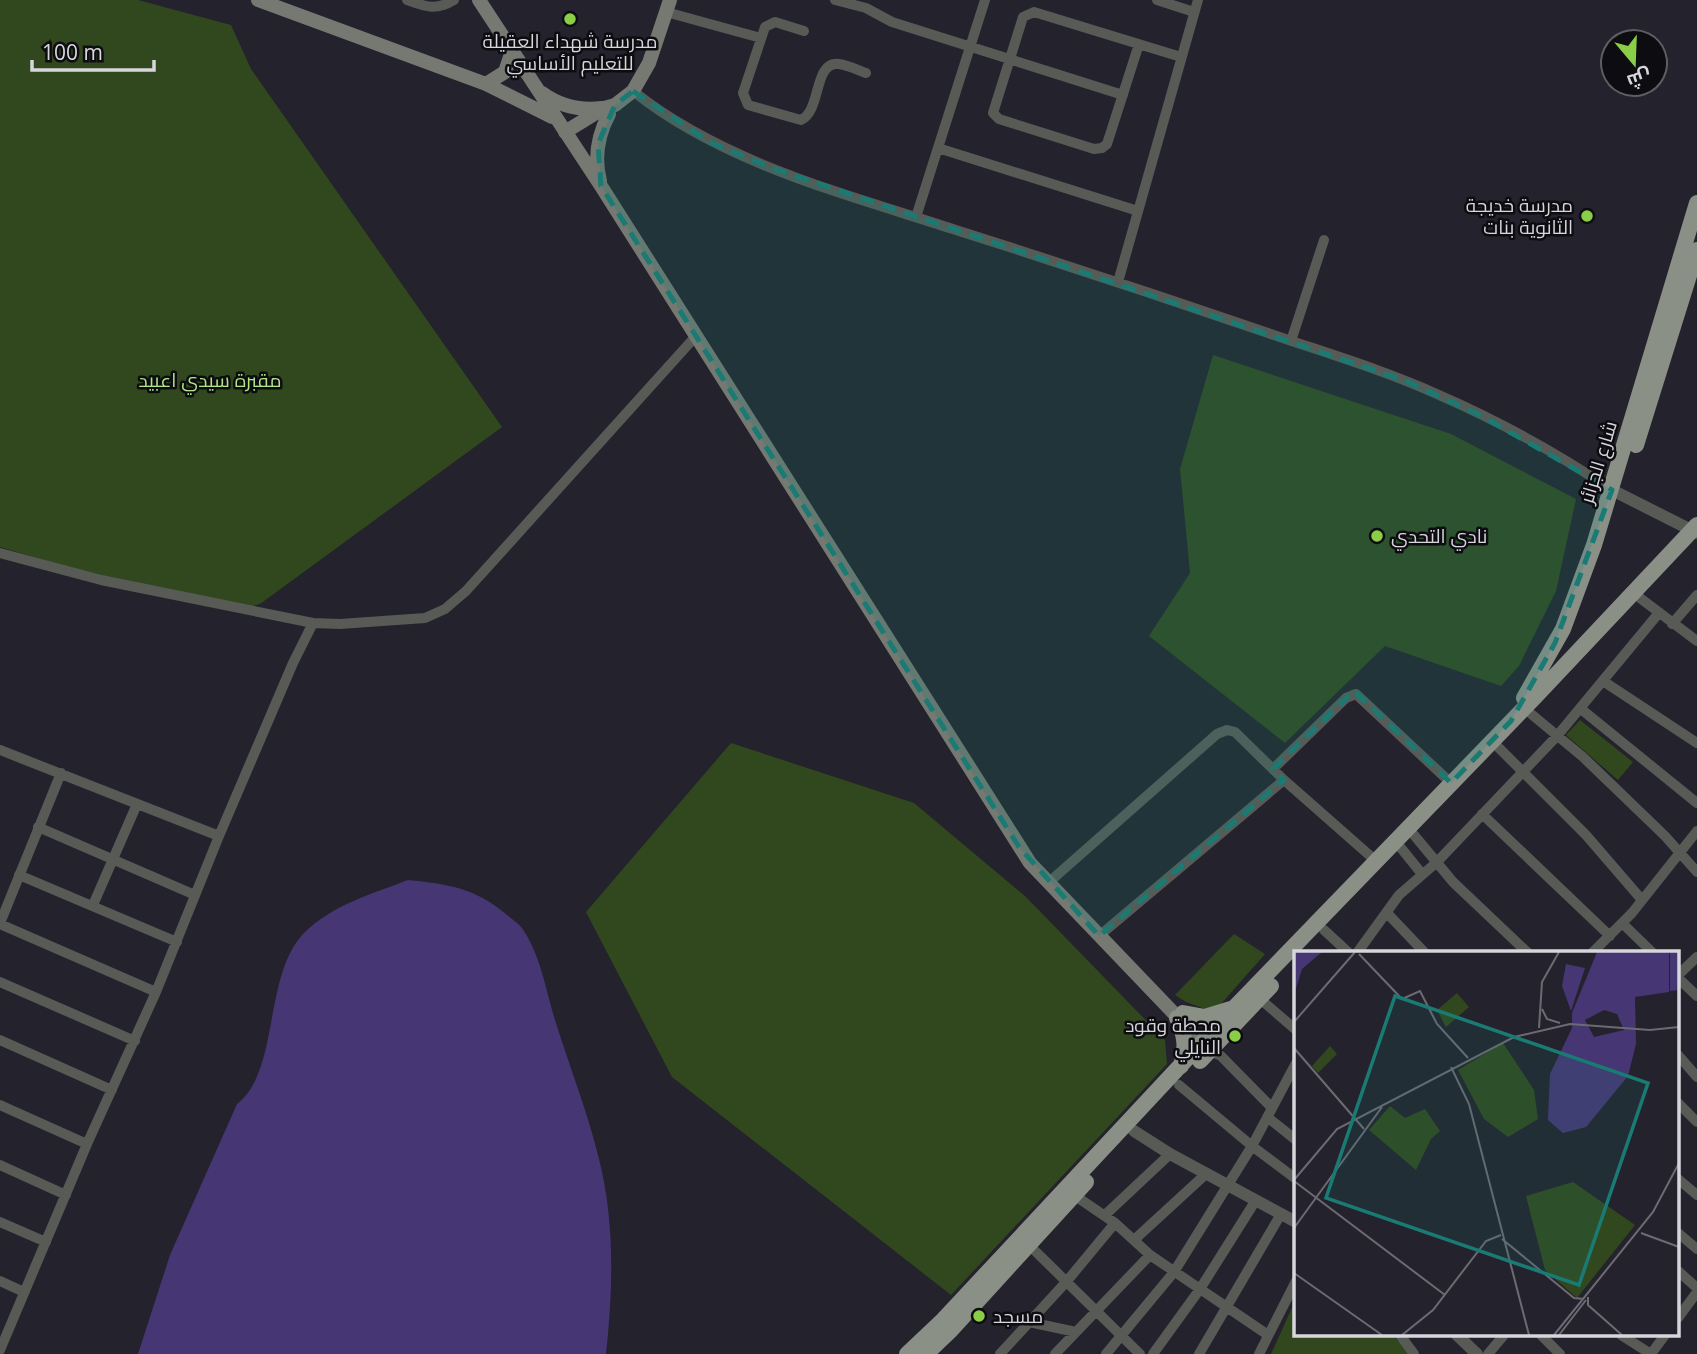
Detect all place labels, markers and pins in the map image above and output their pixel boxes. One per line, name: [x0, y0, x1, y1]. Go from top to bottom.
marker: مدرسة شهداء العقيلة للتعليم الأساسي: [562, 11, 578, 27]
place label: مدرسة شهداء العقيلة للتعليم الأساسي: [483, 28, 657, 78]
place label: مدرسة خديجة الثانوية بنات: [1466, 192, 1573, 240]
marker: مدرسة خديجة الثانوية بنات: [1579, 208, 1595, 224]
place label: نادي التحدي: [1391, 523, 1487, 551]
marker: نادي التحدي: [1369, 528, 1385, 544]
place label: محطة وقود النايلي: [1125, 1012, 1221, 1062]
marker: محطة وقود النايلي: [1227, 1028, 1243, 1044]
place label: مسجد: [993, 1303, 1043, 1329]
marker: مسجد: [971, 1308, 987, 1324]

